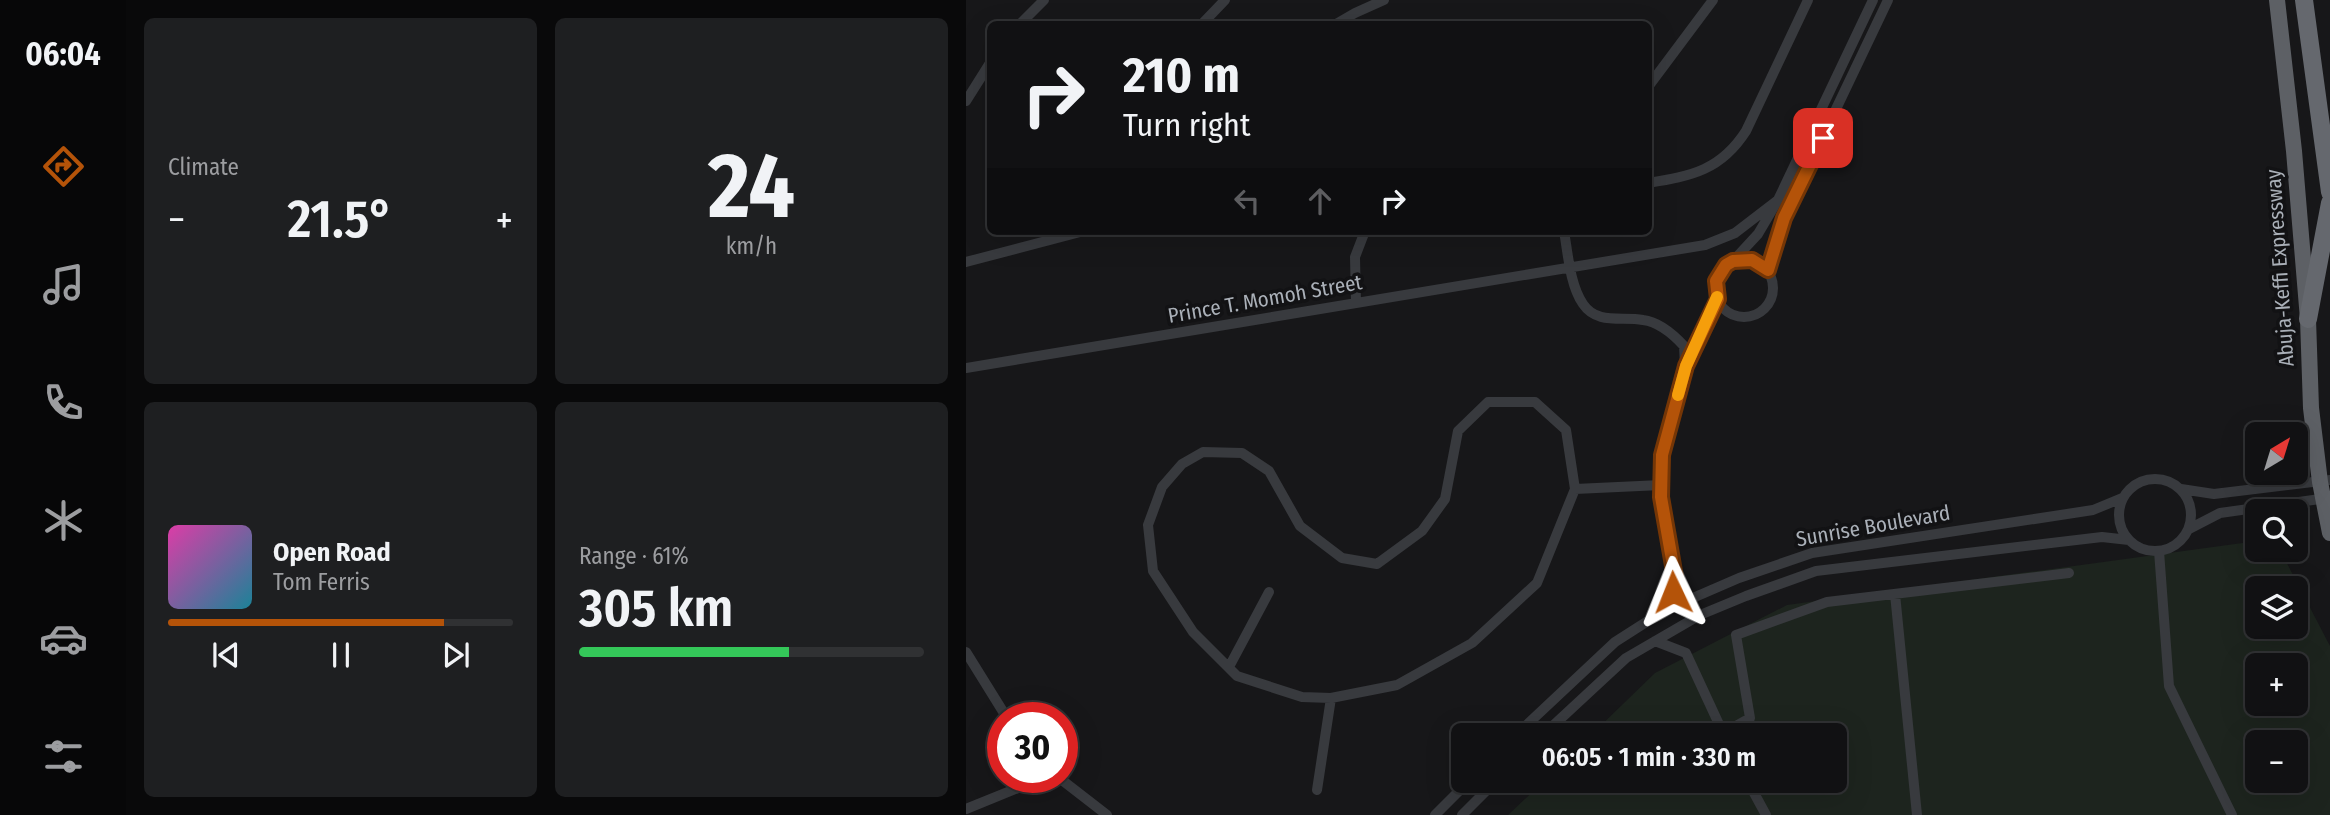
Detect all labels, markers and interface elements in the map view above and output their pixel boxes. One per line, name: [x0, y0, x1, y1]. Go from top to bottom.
text: 06:04: [25, 35, 101, 73]
text: 210 m: [1123, 46, 1240, 105]
icon: right: [1008, 49, 1099, 140]
text: Turn right: [1123, 106, 1250, 144]
pin: [1793, 108, 1853, 168]
icon: arrive: [1804, 119, 1842, 157]
text: 24: [708, 132, 795, 241]
icon: directions: [39, 142, 88, 191]
text: Climate: [168, 153, 239, 181]
street label: Abuja-Keffi Expressway: [2260, 168, 2300, 367]
icon: left: [1228, 182, 1266, 220]
icon: ahead: [1301, 182, 1339, 220]
icon: right: [1374, 182, 1412, 220]
text: 21.5°: [288, 188, 393, 251]
text: −: [168, 197, 185, 243]
text: +: [496, 197, 513, 243]
text: km/h: [726, 232, 777, 260]
icon: music: [39, 260, 88, 309]
street label: Prince T. Momoh Street: [1166, 269, 1364, 329]
icon: phone: [39, 378, 88, 427]
north arrow: [2245, 422, 2308, 485]
map controls: [2245, 422, 2308, 793]
icon: climate: [39, 496, 88, 545]
button: search: [2245, 499, 2308, 562]
street label: Sunrise Boulevard: [1794, 500, 1952, 552]
text: Open Road: [273, 537, 391, 568]
text: Range · 61%: [579, 542, 689, 570]
position arrow: [1636, 555, 1710, 629]
text: Tom Ferris: [273, 568, 370, 596]
button: layers: [2245, 576, 2308, 639]
text: 305 km: [579, 577, 733, 640]
icon: car: [39, 614, 88, 663]
icon: previous: [207, 636, 245, 674]
icon: pause: [322, 636, 360, 674]
icon: next: [437, 636, 475, 674]
button: +: [2245, 653, 2308, 716]
speed limit sign: 30: [987, 702, 1078, 793]
button: −: [2245, 730, 2308, 793]
icon: filters: [39, 732, 88, 781]
text: 06:05 · 1 min · 330 m: [1542, 742, 1756, 773]

